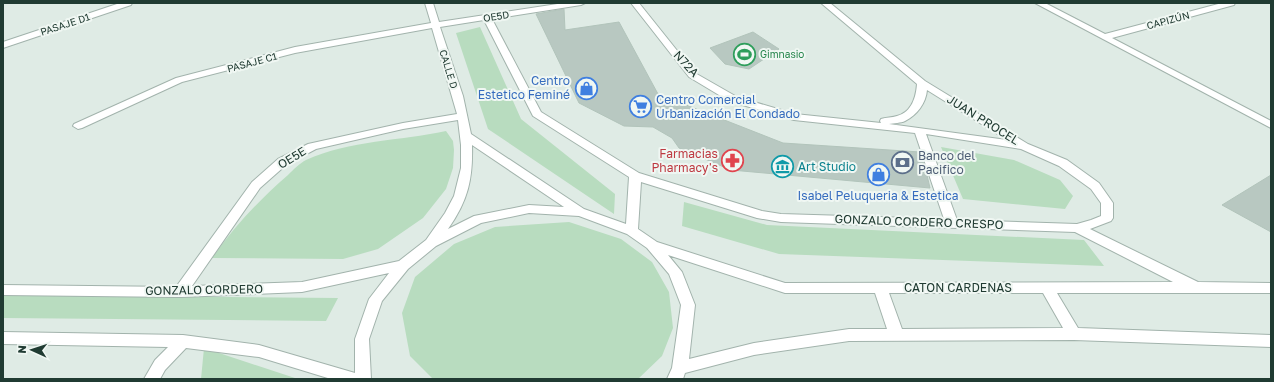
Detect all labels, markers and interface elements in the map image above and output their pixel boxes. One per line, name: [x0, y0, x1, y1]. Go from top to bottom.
street label: OE5D: [482, 8, 510, 24]
street label: CAPIZÚN: [1145, 9, 1191, 31]
street label: PASAJE D1: [39, 10, 91, 38]
sports icon: Gimnasio: [731, 41, 757, 67]
street label: N72A: [670, 47, 702, 80]
street label: CALLE D: [437, 48, 461, 90]
place label: Gimnasio: [760, 48, 804, 60]
street label: PASAJE C1: [226, 50, 278, 74]
place label: Centro Estetico Feminé: [478, 73, 570, 102]
shop icon: Centro Estetico Feminé: [573, 75, 599, 101]
street label: JUAN PROCEL: [944, 91, 1022, 148]
place label: Centro Comercial Urbanización El Condado: [656, 92, 800, 121]
supermarket icon: Centro Comercial Urbanización El Condado: [628, 94, 654, 120]
street label: OE5E: [275, 143, 309, 172]
place label: Farmacias Pharmacy's: [651, 146, 718, 175]
pharmacy icon: Farmacias Pharmacy's: [720, 148, 746, 174]
place label: Banco del Pacifico: [918, 148, 975, 177]
bank icon: Banco del Pacifico: [890, 150, 916, 176]
museum icon: Art Studio: [769, 154, 795, 180]
place label: Art Studio: [798, 159, 856, 174]
shop icon: Isabel Peluqueria & Estetica: [865, 162, 891, 188]
place label: Isabel Peluqueria & Estetica: [798, 188, 958, 203]
street label: GONZALO CORDERO CRESPO: [834, 211, 1004, 232]
street label: CATON CARDENAS: [904, 280, 1012, 295]
street label: GONZALO CORDERO: [145, 281, 263, 298]
north arrow: [12, 330, 52, 370]
text: N: [15, 345, 28, 354]

